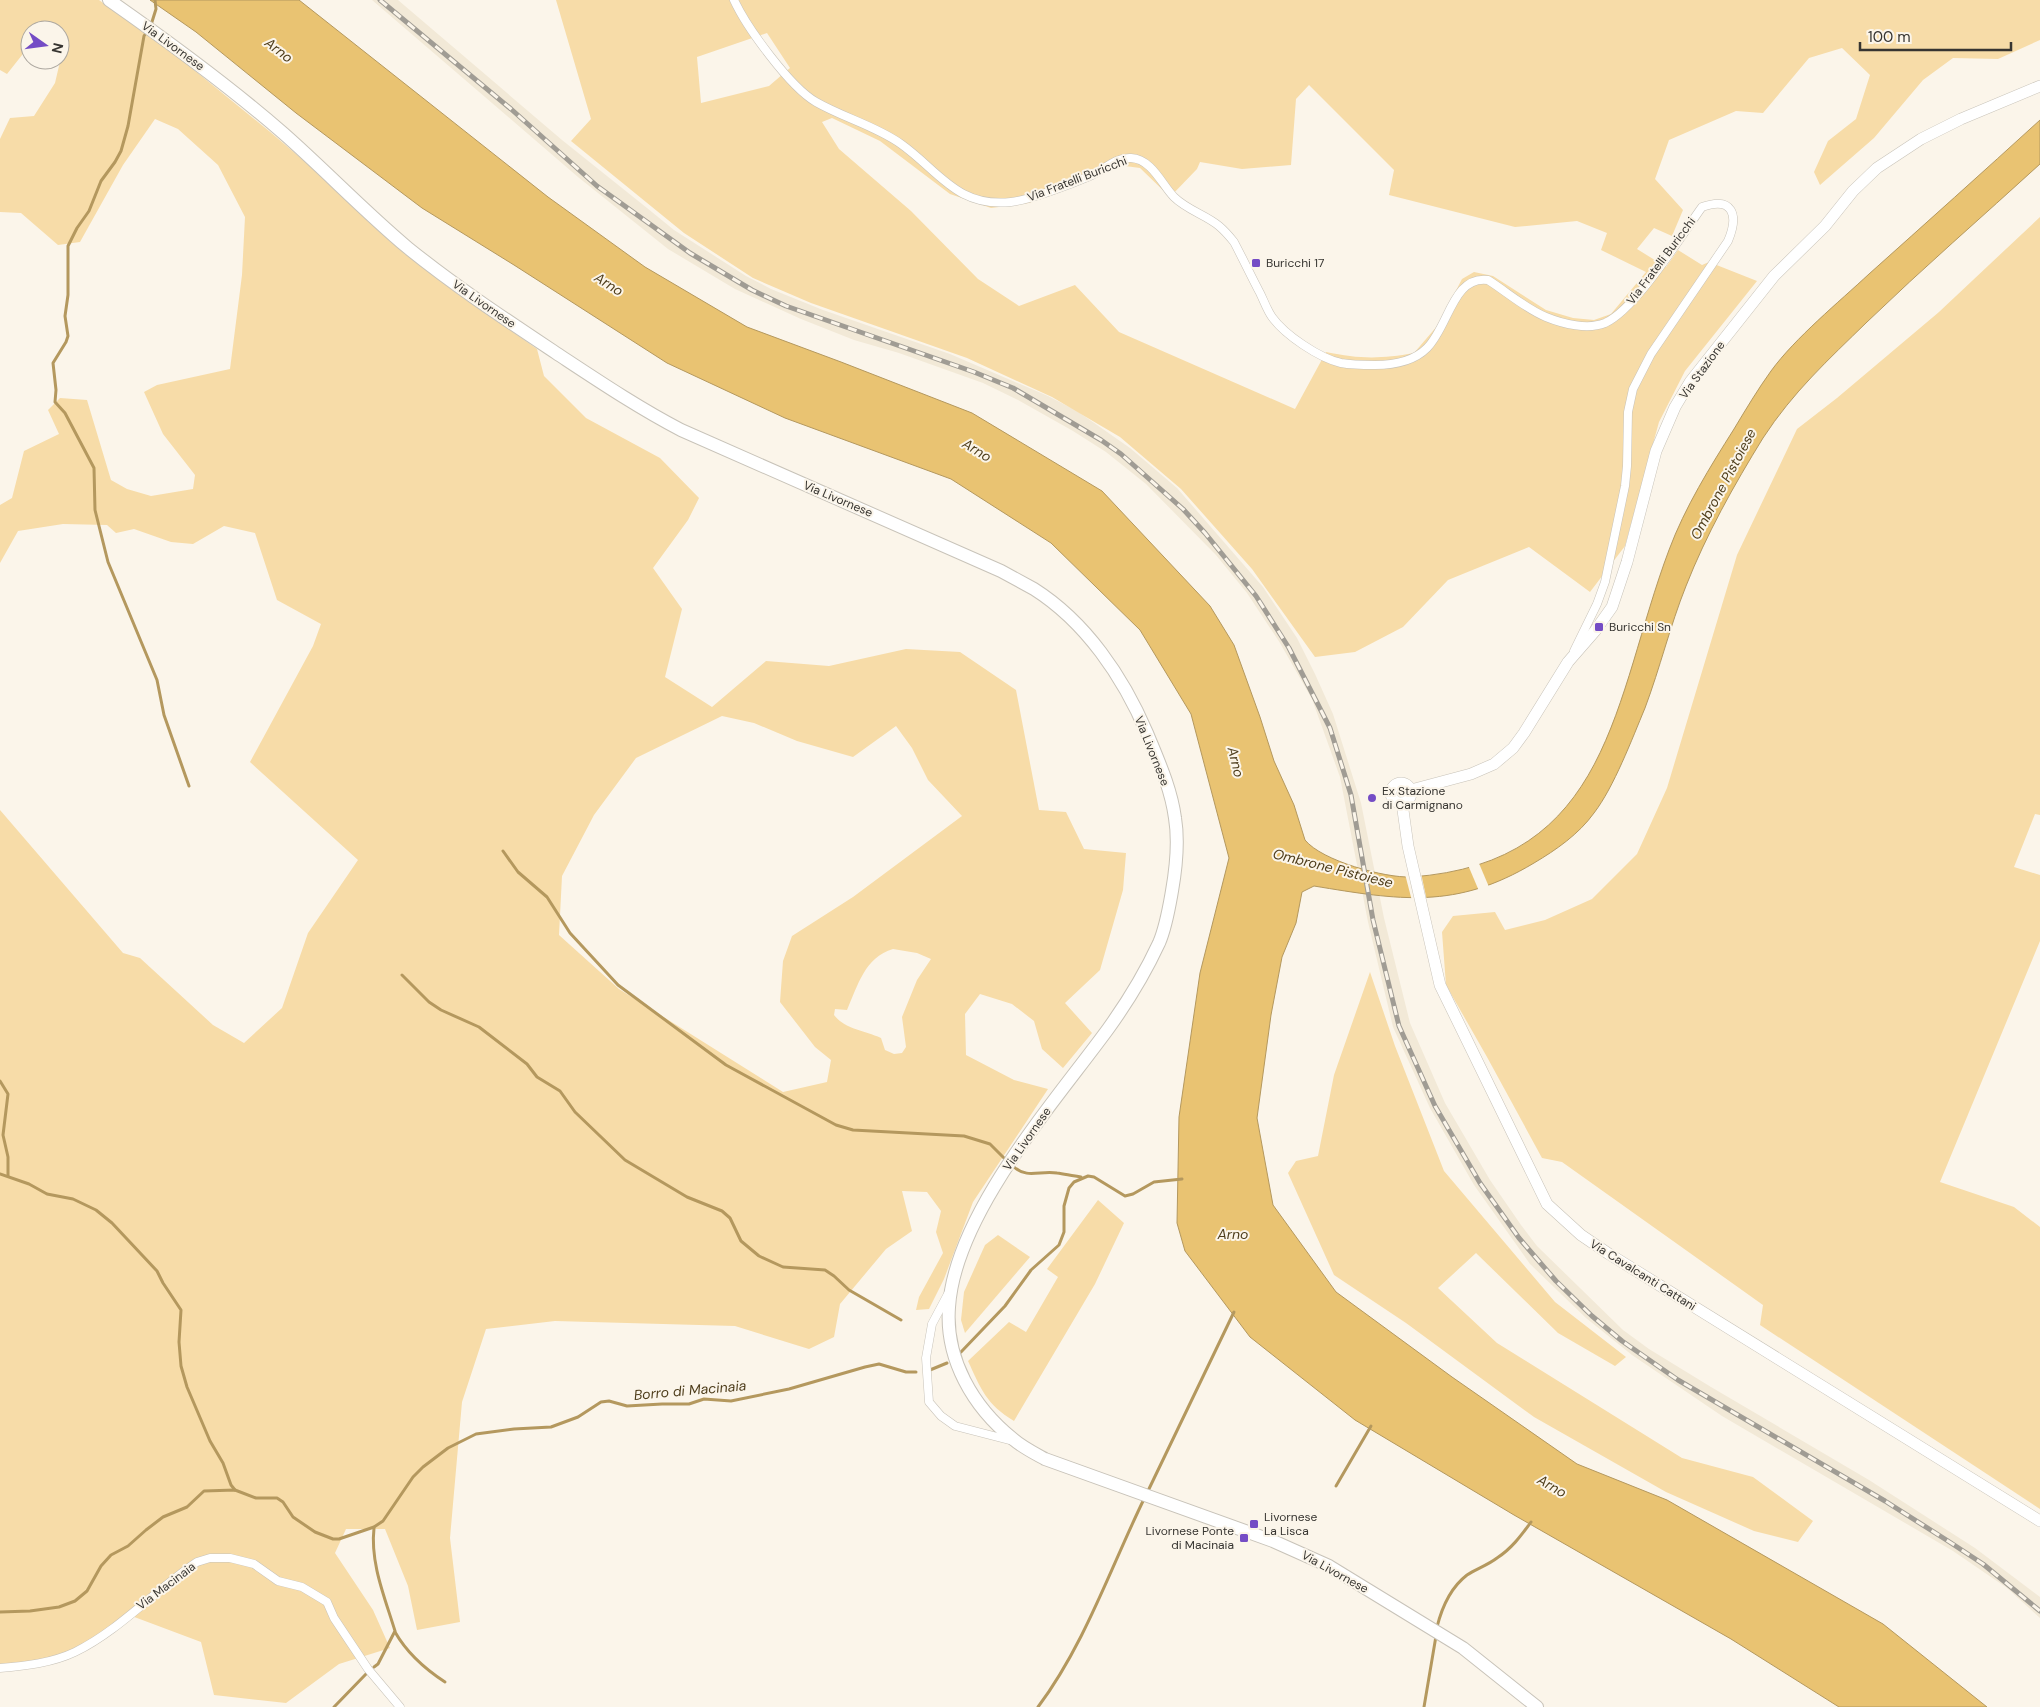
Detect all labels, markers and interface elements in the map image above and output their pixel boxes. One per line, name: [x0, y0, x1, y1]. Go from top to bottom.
street label: Via Livornese: [138, 18, 208, 74]
north arrow: [20, 20, 70, 70]
scale bar: [1860, 20, 2011, 52]
text: 100 m: [1868, 27, 1911, 47]
water label: Arno: [261, 33, 297, 67]
text: N: [48, 41, 68, 55]
street label: Via Fratelli Buricchi: [1025, 153, 1129, 205]
street label: Via Fratelli Buricchi: [1623, 214, 1699, 308]
place label: Buricchi 17: [1266, 255, 1324, 271]
marker: Buricchi 17: [1250, 257, 1262, 269]
water label: Arno: [590, 268, 627, 300]
street label: Via Livornese: [449, 276, 519, 332]
street label: Via Stazione: [1676, 338, 1729, 402]
water label: Ombrone Pistoiese: [1686, 425, 1760, 543]
water label: Arno: [958, 434, 995, 466]
street label: Via Livornese: [801, 477, 875, 521]
place label: Buricchi Sn: [1609, 619, 1671, 635]
marker: Buricchi Sn: [1593, 621, 1605, 633]
street label: Via Livornese: [1131, 714, 1173, 788]
water label: Arno: [1223, 744, 1248, 779]
place label: Ex Stazione di Carmignano: [1382, 783, 1463, 813]
marker: Ex Stazione di Carmignano: [1366, 792, 1378, 804]
water label: Ombrone Pistoiese: [1271, 844, 1395, 892]
street label: Via Livornese: [999, 1104, 1055, 1174]
water label: Arno: [1217, 1225, 1248, 1243]
street label: Via Cavalcanti Cattani: [1587, 1236, 1699, 1314]
water label: Borro di Macinaia: [633, 1376, 747, 1404]
water label: Arno: [1533, 1470, 1570, 1502]
place label: Livornese La Lisca: [1264, 1509, 1318, 1539]
marker: Livornese La Lisca: [1248, 1518, 1260, 1530]
place label: Livornese Ponte di Macinaia: [1146, 1523, 1234, 1553]
marker: Livornese Ponte di Macinaia: [1238, 1532, 1250, 1544]
street label: Via Livornese: [1299, 1547, 1371, 1597]
street label: Via Macinaia: [133, 1559, 199, 1613]

